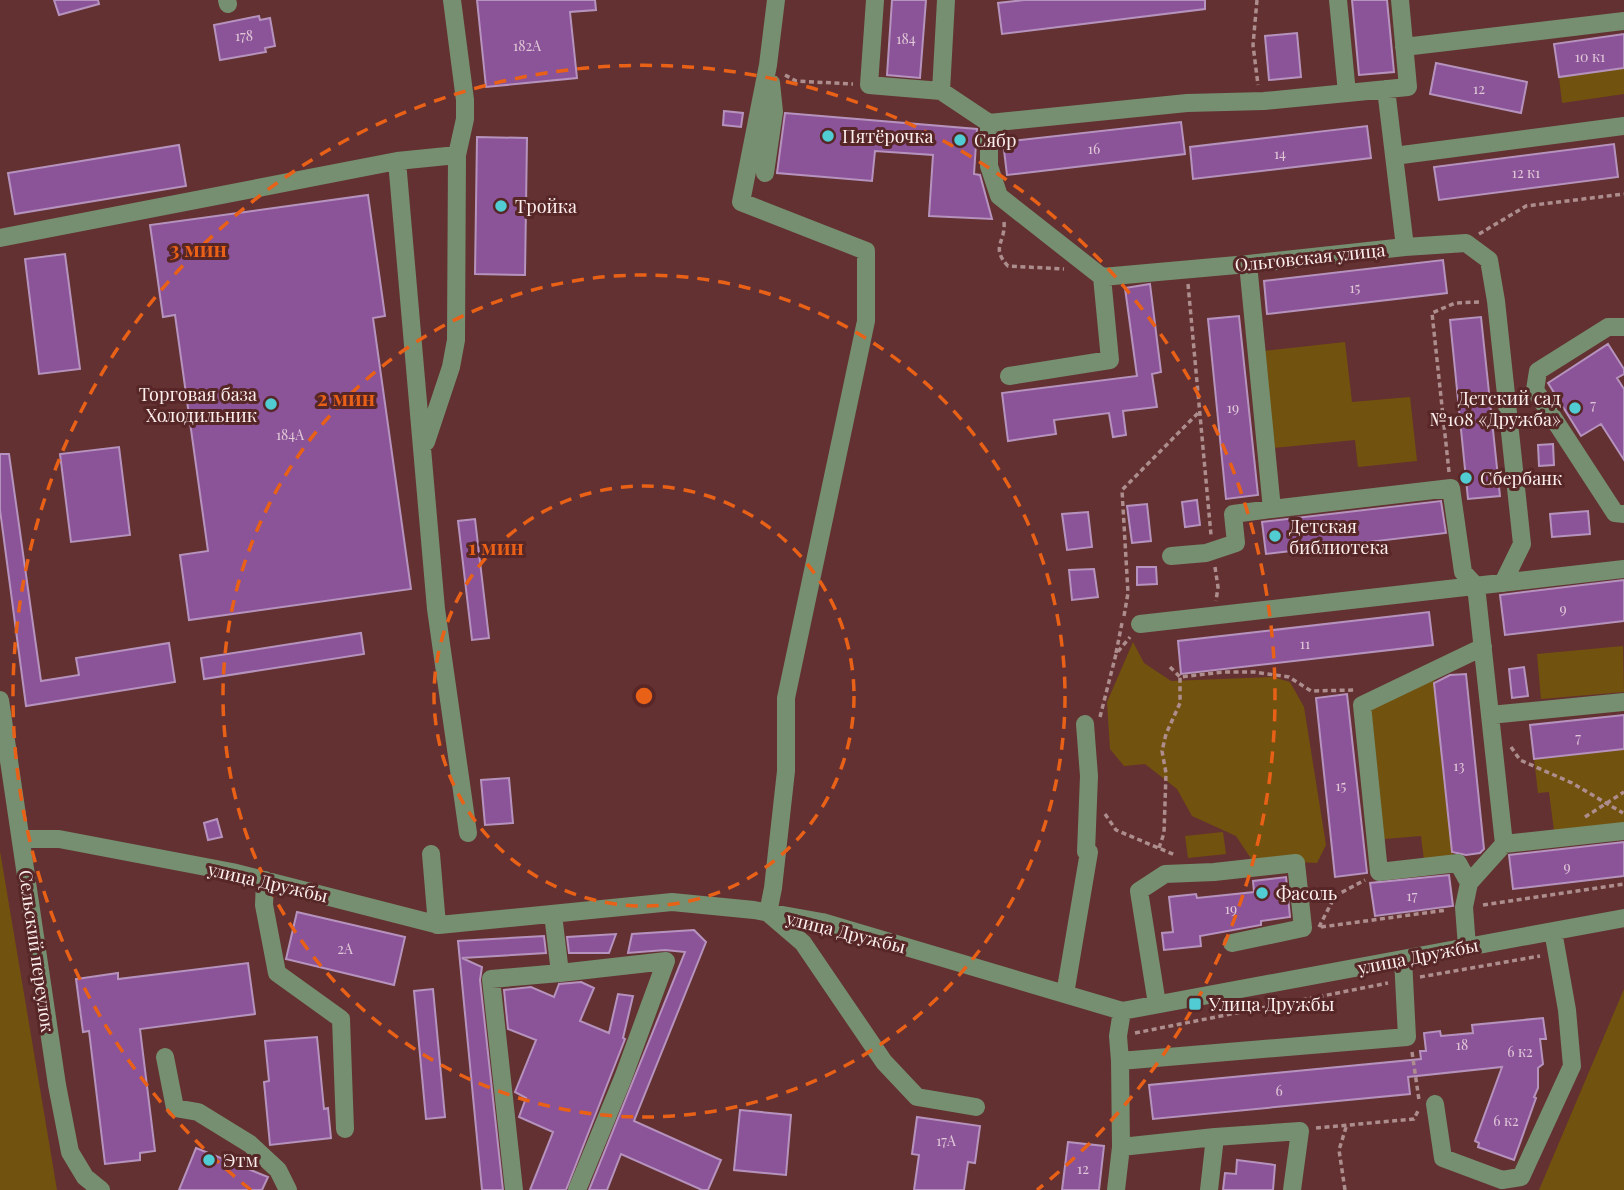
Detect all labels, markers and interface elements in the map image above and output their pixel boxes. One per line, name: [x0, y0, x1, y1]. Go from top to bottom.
house number: 178: [235, 26, 253, 45]
house number: 184: [896, 29, 916, 48]
house number: 182А: [513, 36, 541, 55]
house number: 10 к1: [1575, 47, 1605, 66]
house number: 12: [1473, 79, 1485, 98]
place label: Пятёрочка: [842, 124, 933, 148]
marker: Пятёрочка: [820, 128, 836, 144]
place label: Сябр: [974, 128, 1016, 152]
marker: Сябр: [952, 132, 968, 148]
house number: 16: [1088, 139, 1100, 158]
house number: 14: [1274, 144, 1286, 163]
house number: 12 к1: [1512, 163, 1540, 182]
place label: Тройка: [515, 194, 577, 218]
marker: Тройка: [493, 198, 509, 214]
text: 3 мин: [169, 234, 227, 262]
street label: Ольговская улица: [1234, 237, 1386, 277]
house number: 15: [1350, 278, 1361, 297]
place label: Торговая база Холодильник: [139, 382, 257, 427]
text: 2 мин: [317, 383, 375, 411]
place label: Детский сад №108 «Дружба»: [1430, 386, 1562, 431]
house number: 7: [1590, 395, 1596, 414]
marker: Торговая база Холодильник: [263, 396, 279, 412]
house number: 19: [1227, 398, 1239, 417]
marker: Детский сад №108 «Дружба»: [1567, 400, 1583, 416]
house number: 184А: [276, 425, 304, 444]
place label: Сбербанк: [1480, 466, 1562, 490]
marker: Сбербанк: [1458, 470, 1474, 486]
place label: Детская библиотека: [1289, 514, 1389, 559]
marker: Детская библиотека: [1267, 528, 1283, 544]
text: 1 мин: [468, 532, 524, 560]
house number: 9: [1559, 599, 1567, 618]
house number: 11: [1300, 634, 1310, 653]
centre of rings: [632, 684, 656, 708]
house number: 7: [1575, 728, 1581, 747]
house number: 13: [1453, 756, 1465, 775]
house number: 15: [1336, 776, 1347, 795]
street label: улица Дружбы: [205, 856, 331, 908]
house number: 9: [1563, 857, 1571, 876]
street label: Сельский переулок: [14, 868, 60, 1034]
place label: Фасоль: [1276, 881, 1337, 905]
marker: Фасоль: [1254, 885, 1270, 901]
house number: 17: [1407, 886, 1418, 905]
house number: 19: [1225, 899, 1237, 918]
street label: улица Дружбы: [783, 905, 909, 959]
street label: улица Дружбы: [1355, 932, 1481, 980]
house number: 2А: [337, 939, 353, 958]
place label: Улица Дружбы: [1208, 992, 1335, 1016]
marker: Улица Дружбы: [1187, 996, 1203, 1012]
house number: 18: [1456, 1035, 1468, 1054]
house number: 6 к2: [1507, 1042, 1533, 1061]
house number: 6: [1275, 1081, 1283, 1100]
house number: 6 к2: [1493, 1111, 1519, 1130]
house number: 17А: [936, 1131, 956, 1150]
place label: Этм: [223, 1148, 258, 1172]
marker: Этм: [201, 1152, 217, 1168]
house number: 12: [1077, 1159, 1089, 1178]

